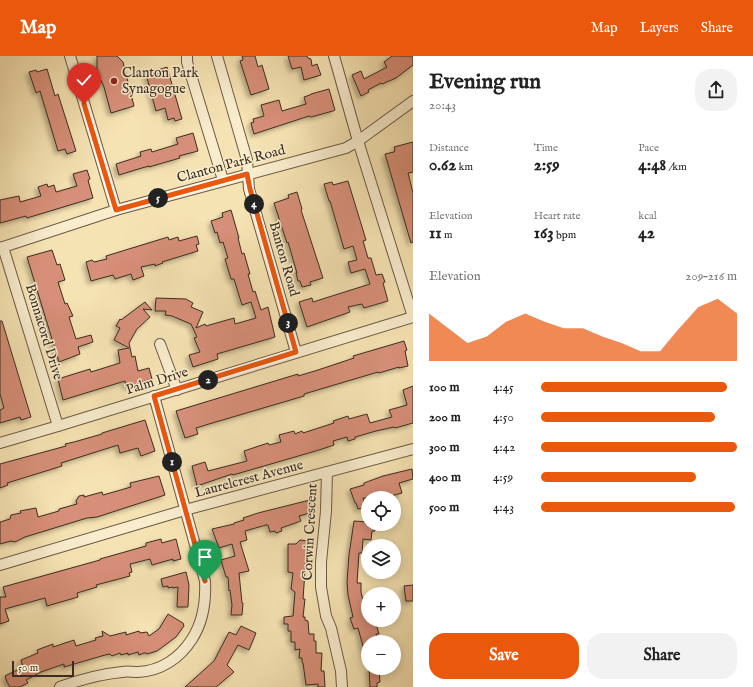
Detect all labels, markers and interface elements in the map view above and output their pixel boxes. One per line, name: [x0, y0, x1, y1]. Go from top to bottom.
text: Map: [20, 16, 56, 40]
text: Map: [591, 19, 618, 37]
text: Layers: [640, 19, 679, 37]
text: Share: [701, 19, 733, 37]
pin: [67, 63, 101, 104]
place label: Clanton Park Synagogue: [122, 64, 199, 98]
text: Evening run: [429, 68, 541, 96]
icon: check: [73, 69, 95, 91]
button: share: [695, 69, 737, 111]
marker: Clanton Park Synagogue: [109, 76, 119, 86]
text: 20:43: [429, 97, 456, 114]
street label: Clanton Park Road: [175, 141, 288, 187]
text: Distance: [429, 141, 469, 155]
text: Time: [534, 141, 558, 155]
text: Pace: [638, 141, 659, 155]
text: 0.62: [429, 155, 456, 176]
text: 2:59: [534, 155, 560, 176]
text: 4:48: [638, 155, 666, 176]
text: km: [456, 160, 473, 174]
text: /km: [666, 160, 687, 174]
pin: 5: [148, 188, 168, 208]
text: 5: [156, 191, 160, 205]
pin: 4: [244, 194, 264, 214]
text: 4: [251, 197, 257, 211]
text: Elevation: [429, 209, 473, 223]
text: Heart rate: [534, 209, 581, 223]
text: kcal: [638, 209, 657, 223]
street label: Banton Road: [265, 219, 303, 299]
text: 11: [429, 223, 442, 244]
text: 163: [534, 223, 554, 244]
text: 42: [638, 223, 655, 244]
text: m: [442, 228, 453, 242]
text: bpm: [554, 228, 576, 242]
text: Elevation: [429, 268, 481, 285]
text: 209–216 m: [685, 268, 737, 285]
street label: Bonnacord Drive: [21, 282, 67, 383]
pin: 3: [278, 313, 298, 333]
text: 3: [286, 316, 290, 330]
street label: Palm Drive: [124, 363, 191, 399]
pin: 2: [198, 370, 218, 390]
text: 2: [205, 373, 211, 387]
text: 100 m: [429, 379, 459, 396]
text: 4:45: [493, 379, 514, 396]
text: 200 m: [429, 409, 461, 426]
text: 4:50: [493, 409, 514, 426]
text: 300 m: [429, 439, 460, 456]
text: 4:42: [493, 439, 515, 456]
pin: 1: [162, 452, 182, 472]
text: 1: [170, 455, 174, 469]
street label: Laurelcrest Avenue: [193, 456, 306, 502]
text: 400 m: [429, 469, 461, 486]
text: 4:59: [493, 469, 513, 486]
street label: Corwin Crescent: [298, 483, 322, 581]
map controls: [361, 491, 401, 675]
button: locate: [361, 491, 401, 531]
text: 500 m: [429, 499, 459, 516]
text: 4:43: [493, 499, 514, 516]
button: layers: [361, 539, 401, 579]
pin: [188, 540, 222, 581]
icon: arrive: [194, 546, 216, 568]
button: +: [361, 587, 401, 627]
button: Save: [429, 633, 579, 679]
button: Share: [587, 633, 737, 679]
button: −: [361, 635, 401, 675]
scale bar: [12, 659, 74, 678]
text: 50 m: [18, 661, 38, 675]

